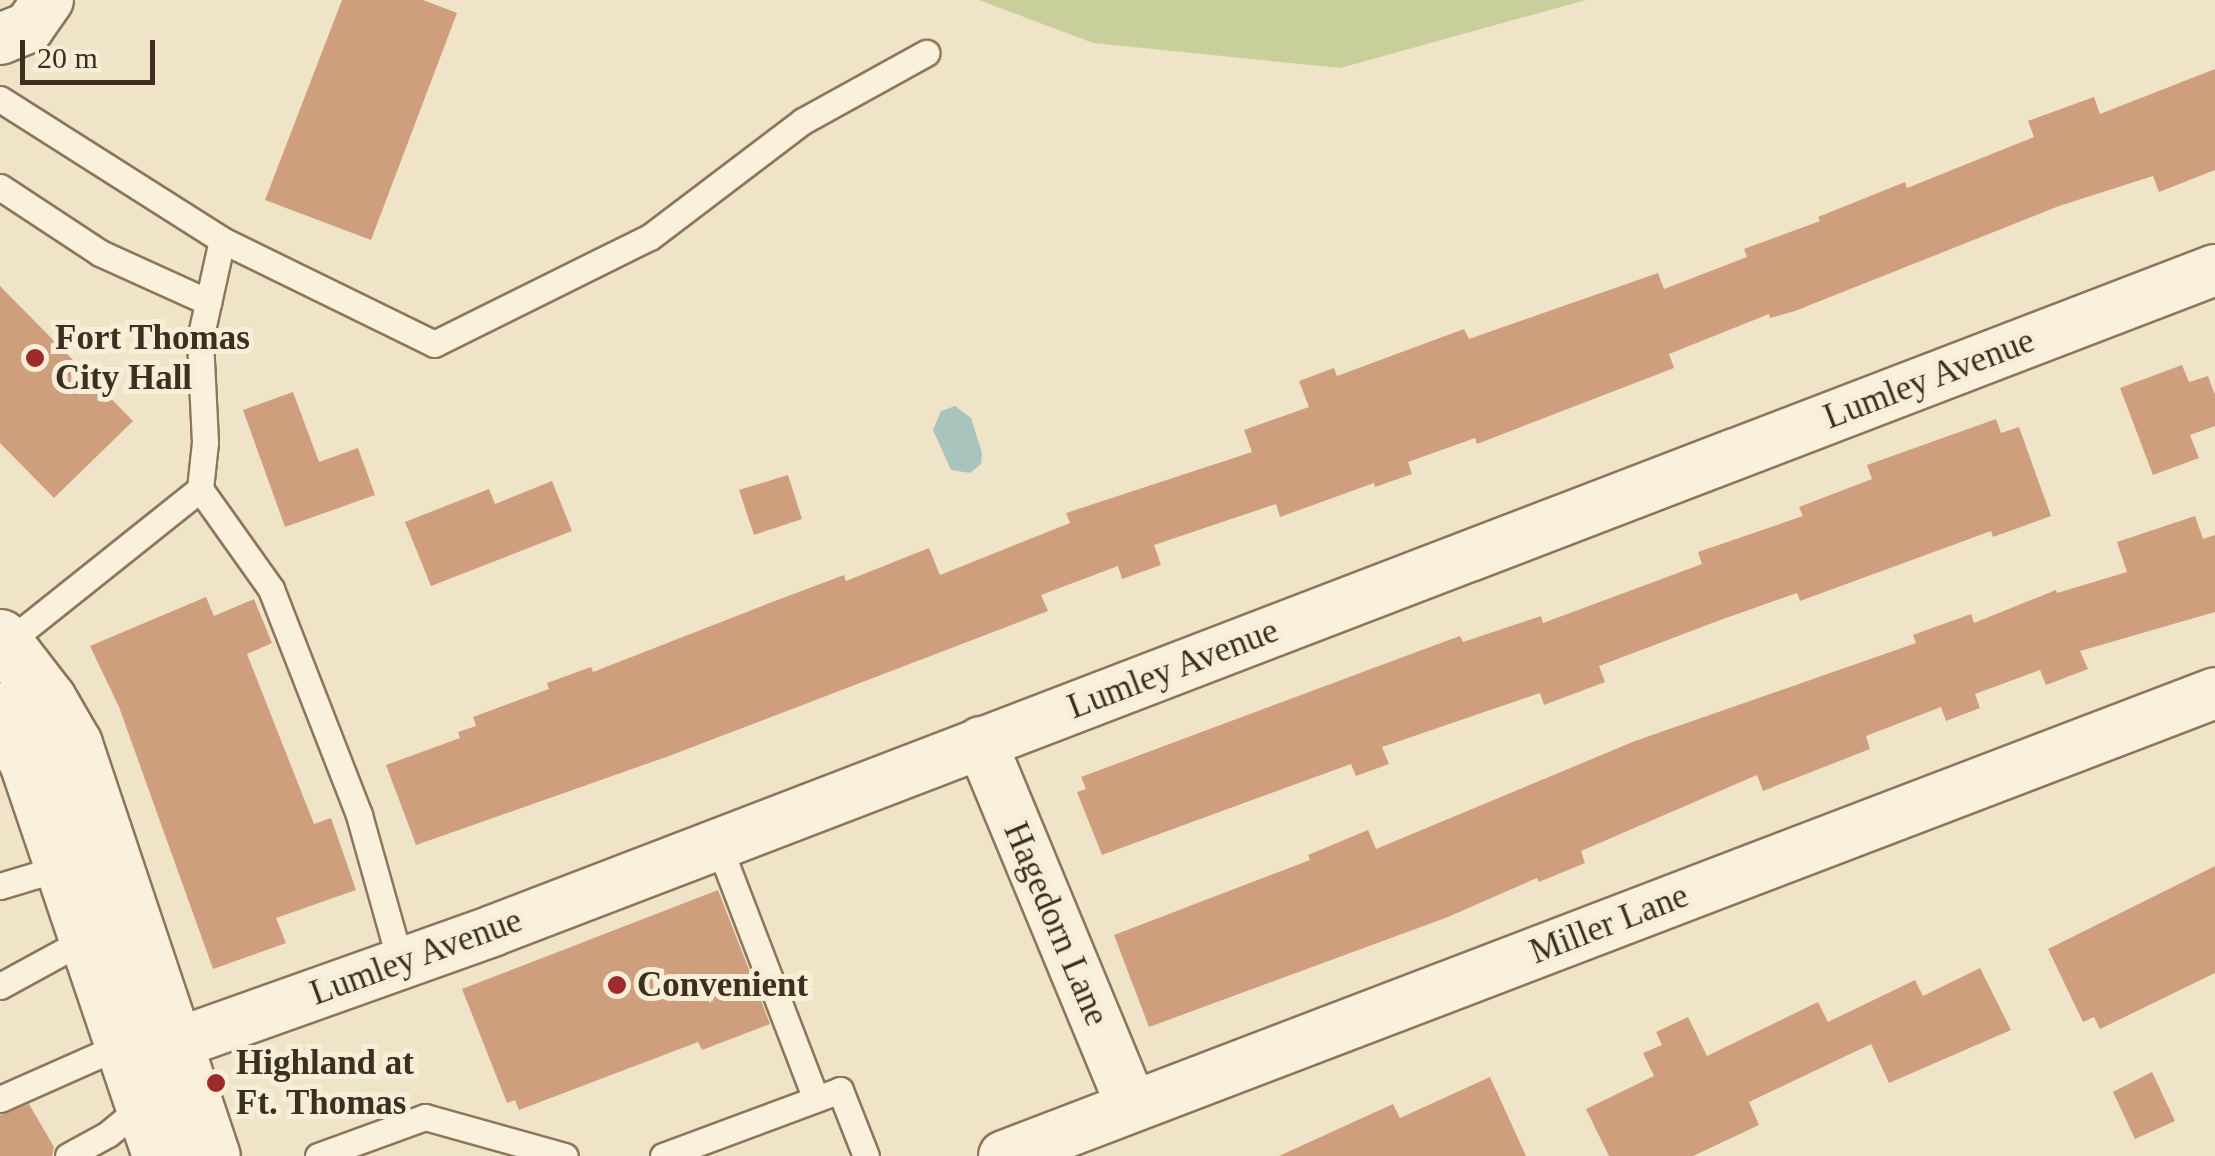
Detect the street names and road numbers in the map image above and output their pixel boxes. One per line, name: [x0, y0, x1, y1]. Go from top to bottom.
street label: Lumley Avenue: [1817, 319, 2041, 439]
street label: Lumley Avenue: [1061, 609, 1285, 729]
street label: Hagedorn Lane: [994, 816, 1118, 1032]
street label: Miller Lane: [1524, 875, 1694, 973]
street label: Lumley Avenue: [304, 899, 528, 1015]

